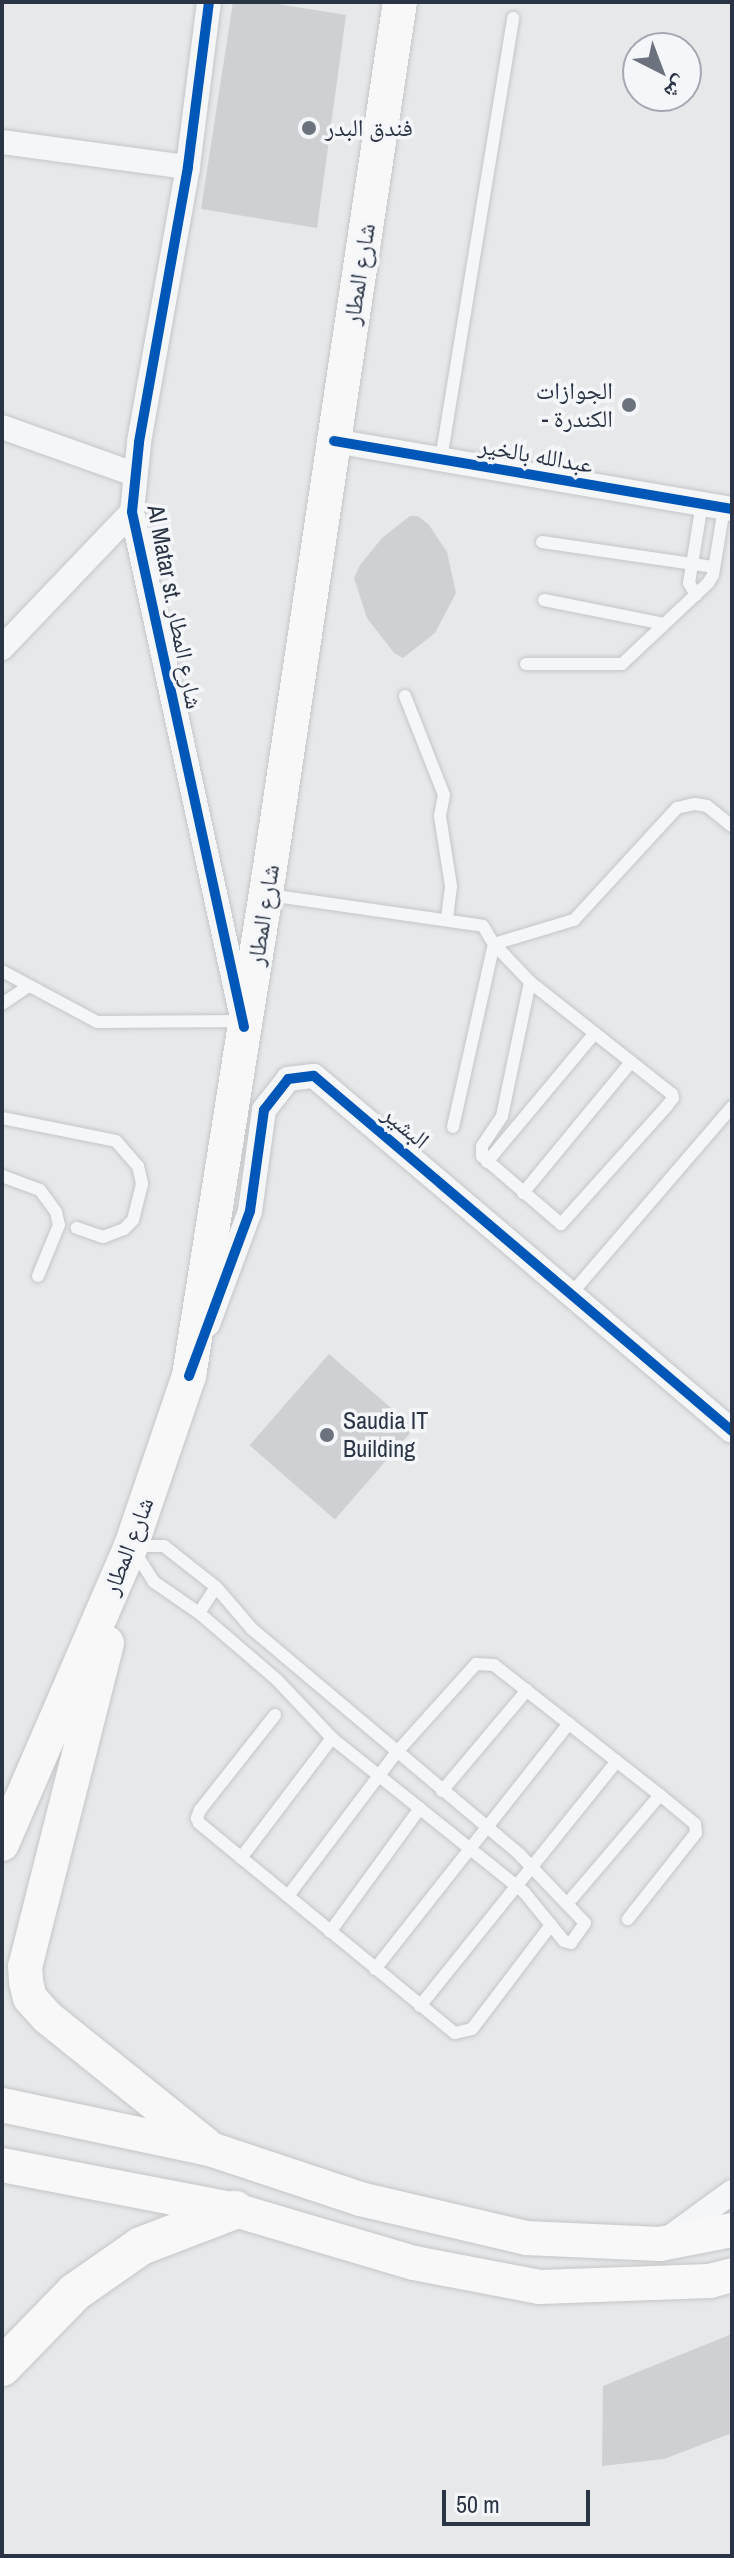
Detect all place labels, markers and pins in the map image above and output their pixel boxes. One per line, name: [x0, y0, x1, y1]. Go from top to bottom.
place label: فندق البدر: [325, 114, 413, 142]
marker: فندق البدر: [300, 119, 318, 137]
place label: الجوازات - الكندرة: [536, 377, 613, 433]
marker: الجوازات - الكندرة: [620, 396, 638, 414]
place label: Saudia IT Building: [343, 1407, 428, 1463]
marker: Saudia IT Building: [318, 1426, 336, 1444]

